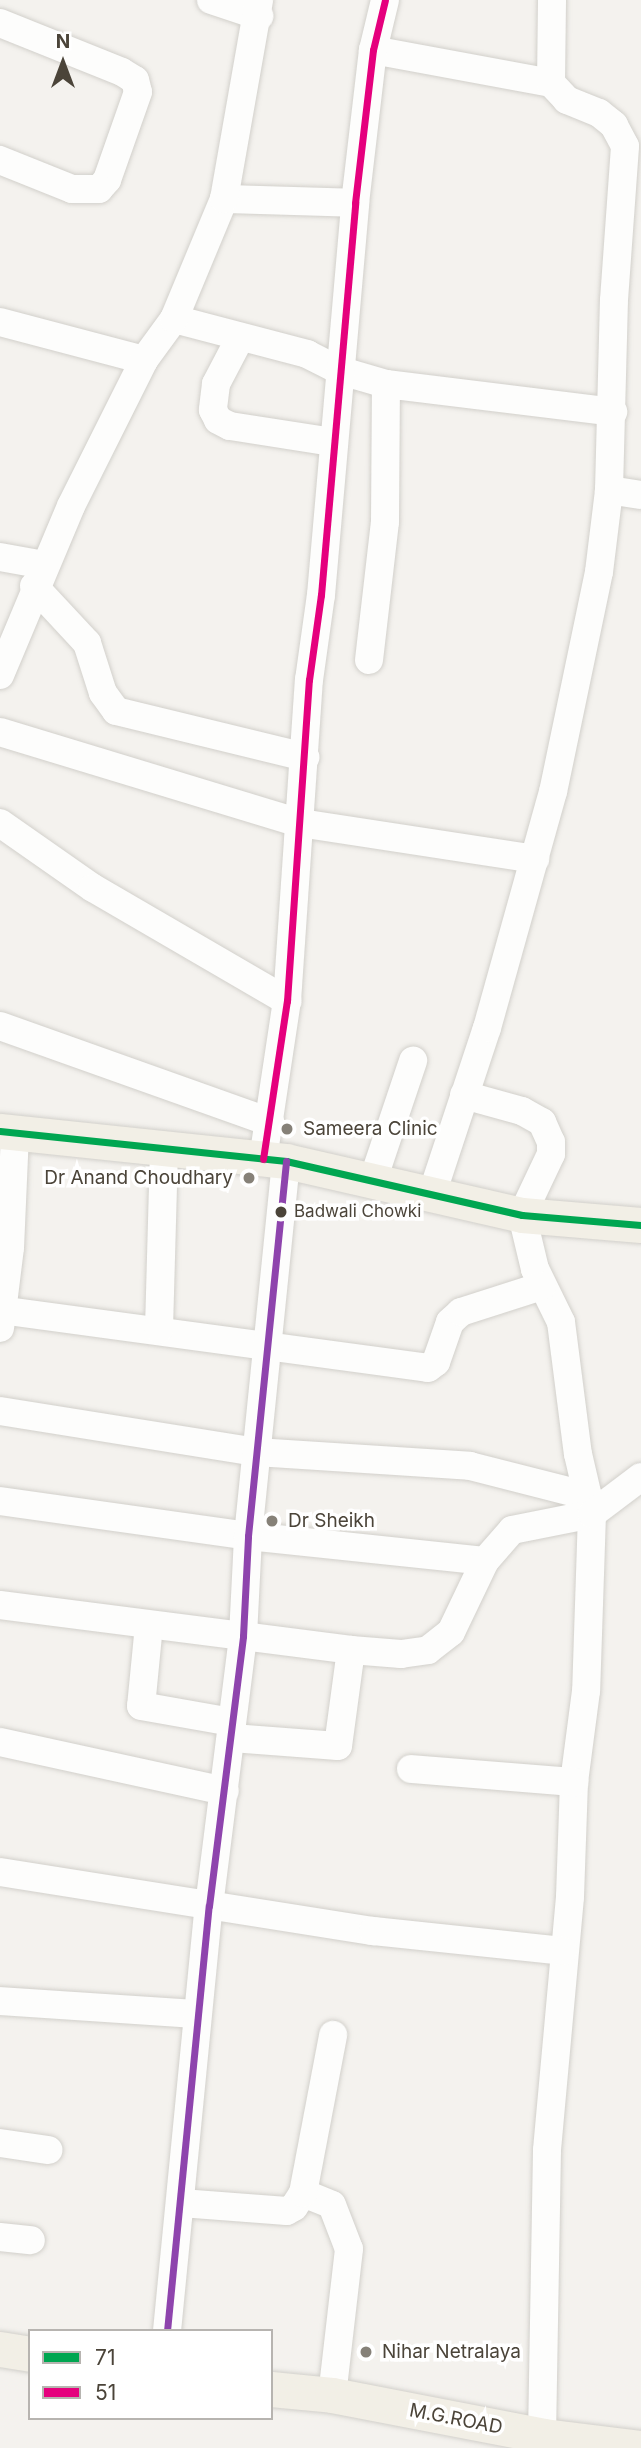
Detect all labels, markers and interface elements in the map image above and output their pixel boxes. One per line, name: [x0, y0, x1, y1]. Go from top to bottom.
north arrow: [28, 28, 98, 98]
text: N: [56, 30, 70, 53]
place label: Sameera Clinic: [303, 1118, 438, 1140]
marker: Sameera Clinic: [277, 1119, 297, 1139]
place label: Dr Anand Choudhary: [44, 1167, 233, 1189]
marker: Dr Anand Choudhary: [239, 1168, 259, 1188]
place label: Badwali Chowki: [294, 1202, 421, 1222]
marker: Badwali Chowki: [274, 1205, 288, 1219]
place label: Dr Sheikh: [288, 1510, 375, 1532]
marker: Dr Sheikh: [262, 1511, 282, 1531]
legend: [28, 2329, 273, 2420]
place label: Nihar Netralaya: [382, 2341, 521, 2363]
marker: Nihar Netralaya: [356, 2342, 376, 2362]
text: 71: [95, 2345, 115, 2370]
text: 51: [95, 2380, 116, 2405]
street label: M.G.ROAD: [408, 2399, 504, 2439]

